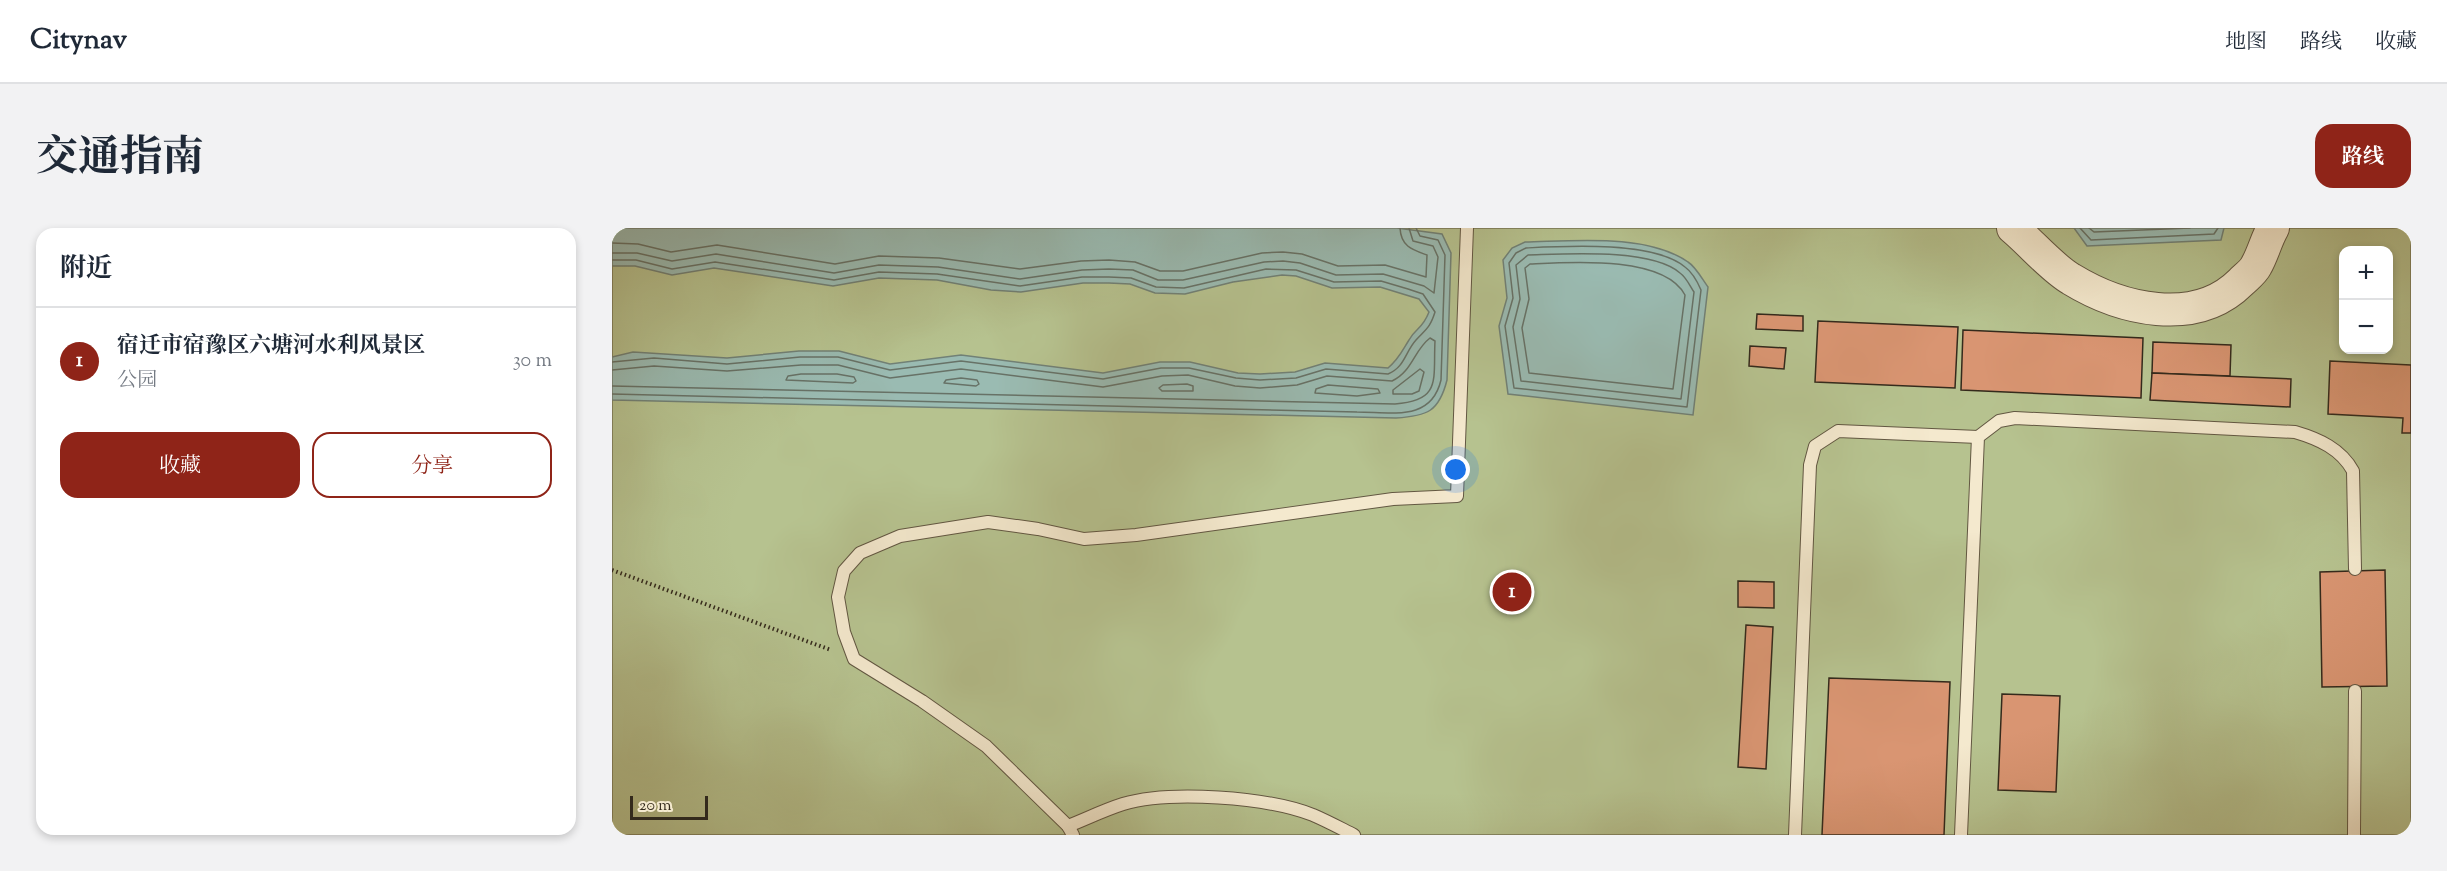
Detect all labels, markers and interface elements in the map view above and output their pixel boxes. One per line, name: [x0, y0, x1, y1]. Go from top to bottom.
text: Citynav: [30, 21, 127, 61]
text: 地图: [2225, 28, 2267, 58]
text: 路线: [2300, 28, 2342, 58]
text: 收藏: [2375, 28, 2417, 58]
button: 路线: [2315, 124, 2411, 188]
text: 交通指南: [36, 130, 204, 190]
map controls: [2339, 246, 2393, 354]
button: +: [2339, 246, 2393, 300]
text: 附近: [60, 251, 112, 288]
button: −: [2339, 300, 2393, 354]
text: 宿迁市宿豫区六塘河水利风景区: [117, 331, 425, 363]
text: 1: [76, 347, 83, 376]
text: 30 m: [513, 347, 552, 376]
text: 公园: [117, 367, 157, 396]
button: 收藏: [60, 432, 300, 498]
button: 分享: [312, 432, 552, 498]
your location: [1441, 455, 1470, 484]
pin: 1: [1492, 570, 1532, 614]
scale bar: [630, 793, 708, 820]
text: 20 m: [639, 795, 672, 818]

